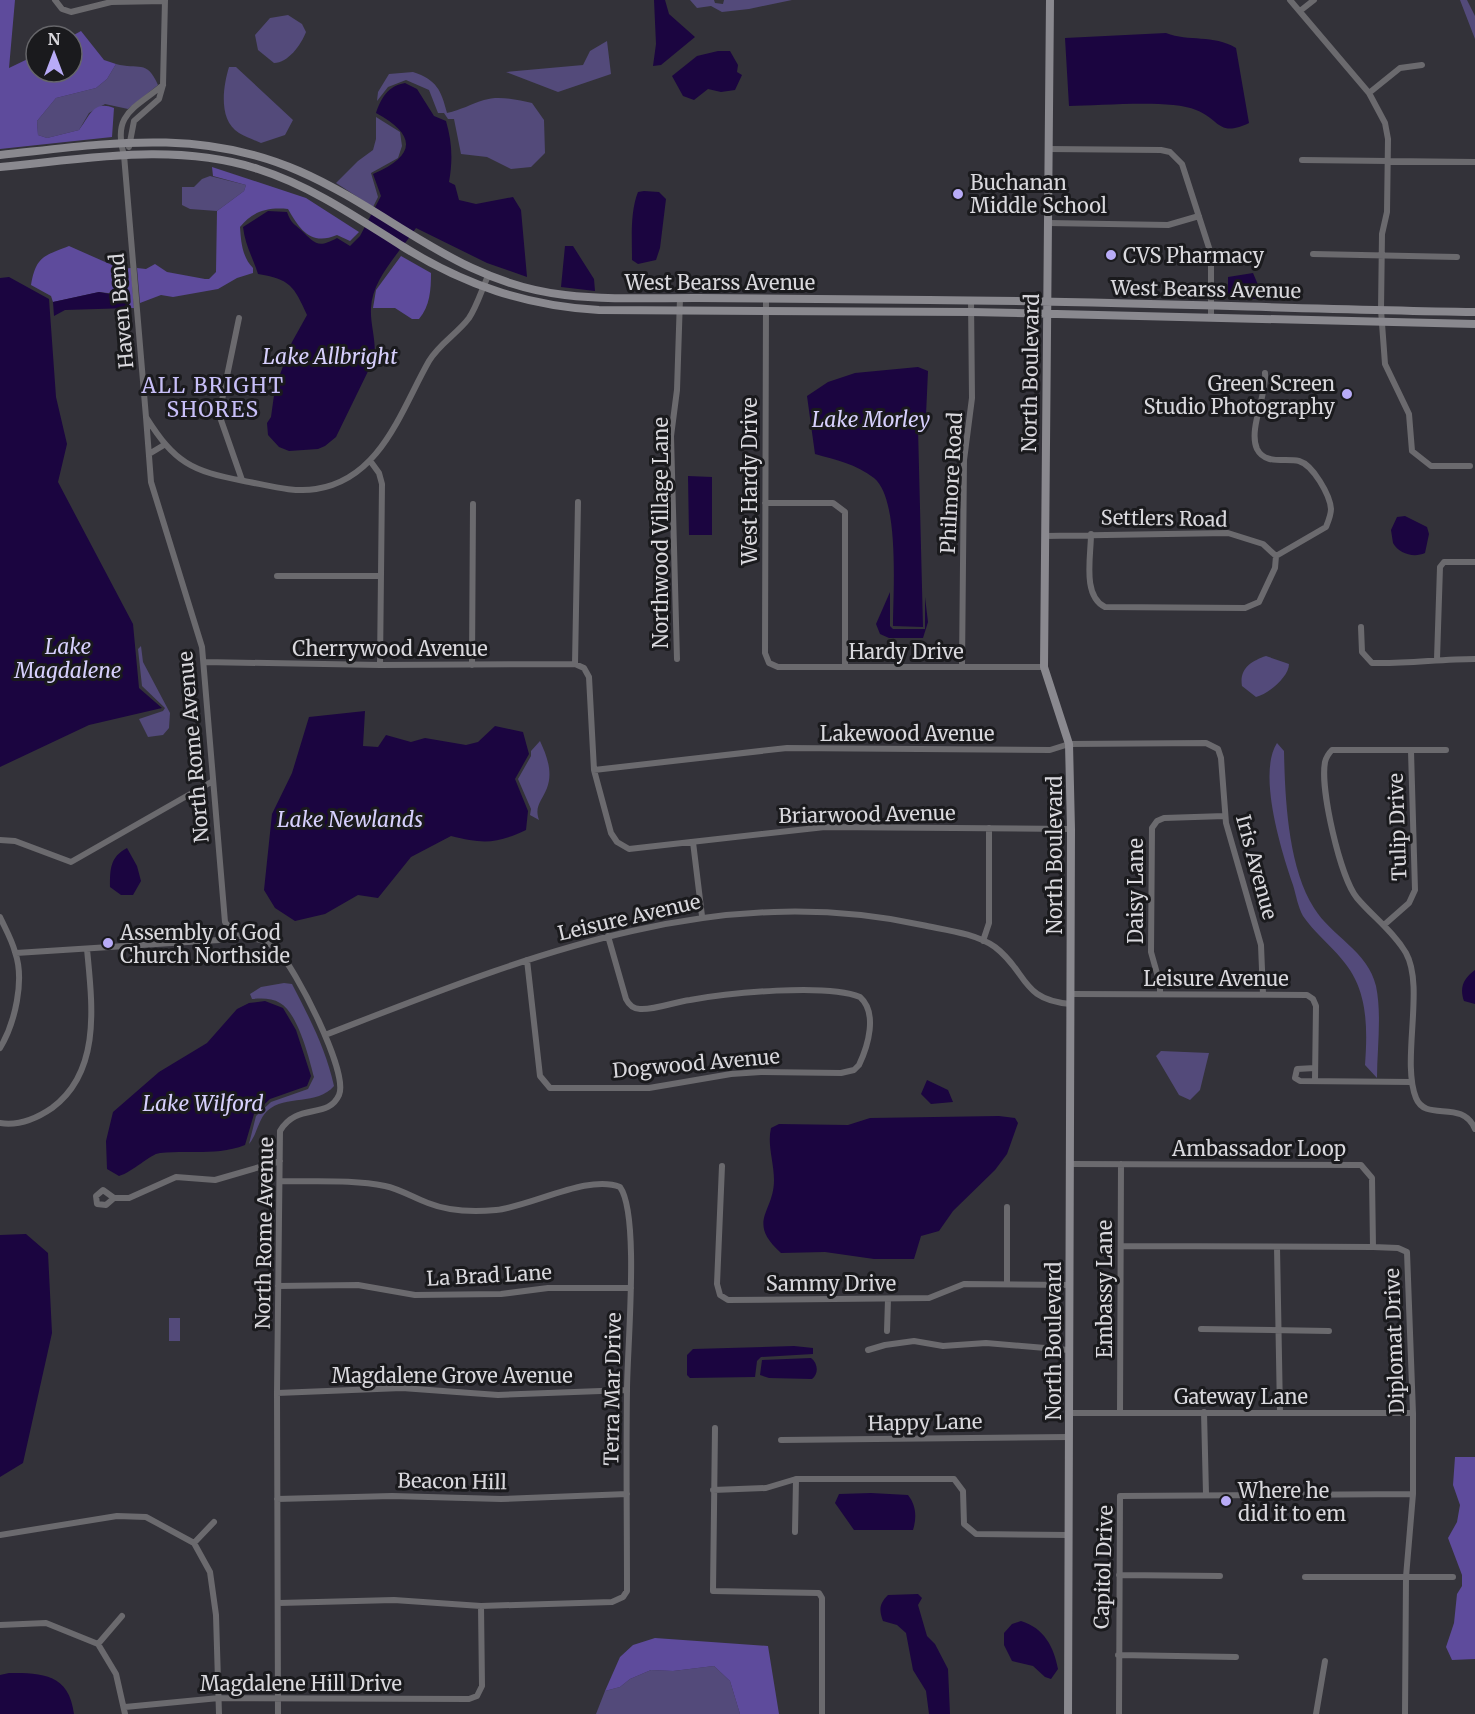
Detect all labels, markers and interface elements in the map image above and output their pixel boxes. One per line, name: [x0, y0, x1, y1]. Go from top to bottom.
north arrow: [24, 24, 84, 84]
text: N: [48, 29, 61, 49]
place label: Buchanan Middle School: [970, 170, 1107, 218]
marker: Buchanan Middle School: [951, 187, 965, 201]
place label: CVS Pharmacy: [1123, 243, 1264, 268]
marker: CVS Pharmacy: [1104, 248, 1118, 262]
street label: Haven Bend: [104, 252, 138, 370]
street label: West Bearss Avenue: [624, 270, 815, 295]
street label: West Bearss Avenue: [1110, 275, 1301, 303]
street label: North Boulevard: [1016, 293, 1044, 453]
water label: Lake Allbright: [263, 343, 398, 370]
place label: Green Screen Studio Photography: [1144, 371, 1335, 419]
district label: ALL BRIGHT SHORES: [140, 372, 285, 423]
marker: Green Screen Studio Photography: [1340, 387, 1354, 401]
street label: West Hardy Drive: [737, 397, 762, 566]
water label: Lake Morley: [812, 406, 930, 433]
street label: Philmore Road: [935, 411, 967, 555]
street label: Northwood Village Lane: [648, 417, 673, 649]
street label: Settlers Road: [1100, 504, 1228, 532]
water label: Lake Magdalene: [14, 633, 121, 684]
street label: Cherrywood Avenue: [292, 636, 488, 661]
street label: Hardy Drive: [848, 639, 964, 664]
street label: North Rome Avenue: [172, 650, 214, 844]
street label: Lakewood Avenue: [820, 721, 994, 746]
street label: Tulip Drive: [1383, 773, 1411, 881]
street label: North Boulevard: [1042, 776, 1067, 934]
street label: Briarwood Avenue: [778, 800, 956, 828]
water label: Lake Newlands: [277, 806, 423, 833]
street label: Iris Avenue: [1231, 812, 1283, 922]
street label: Daisy Lane: [1123, 838, 1148, 944]
street label: Leisure Avenue: [555, 888, 703, 946]
place label: Assembly of God Church Northside: [119, 920, 290, 968]
marker: Assembly of God Church Northside: [101, 936, 115, 950]
street label: Leisure Avenue: [1143, 966, 1289, 991]
street label: Dogwood Avenue: [611, 1043, 781, 1083]
water label: Lake Wilford: [142, 1090, 264, 1117]
street label: Ambassador Loop: [1171, 1136, 1346, 1161]
street label: North Rome Avenue: [250, 1137, 278, 1329]
street label: Embassy Lane: [1092, 1220, 1117, 1358]
street label: La Brad Lane: [426, 1259, 552, 1291]
street label: North Boulevard: [1041, 1262, 1066, 1420]
street label: Diplomat Drive: [1379, 1268, 1409, 1414]
street label: Sammy Drive: [766, 1271, 896, 1296]
street label: Terra Mar Drive: [598, 1312, 626, 1466]
street label: Magdalene Grove Avenue: [331, 1363, 573, 1388]
street label: Gateway Lane: [1174, 1384, 1308, 1409]
street label: Happy Lane: [867, 1409, 983, 1435]
street label: Beacon Hill: [397, 1468, 507, 1494]
place label: Where he did it to em: [1237, 1478, 1346, 1526]
marker: Where he did it to em: [1219, 1494, 1233, 1508]
street label: Capitol Drive: [1088, 1505, 1118, 1629]
street label: Magdalene Hill Drive: [200, 1671, 402, 1696]

